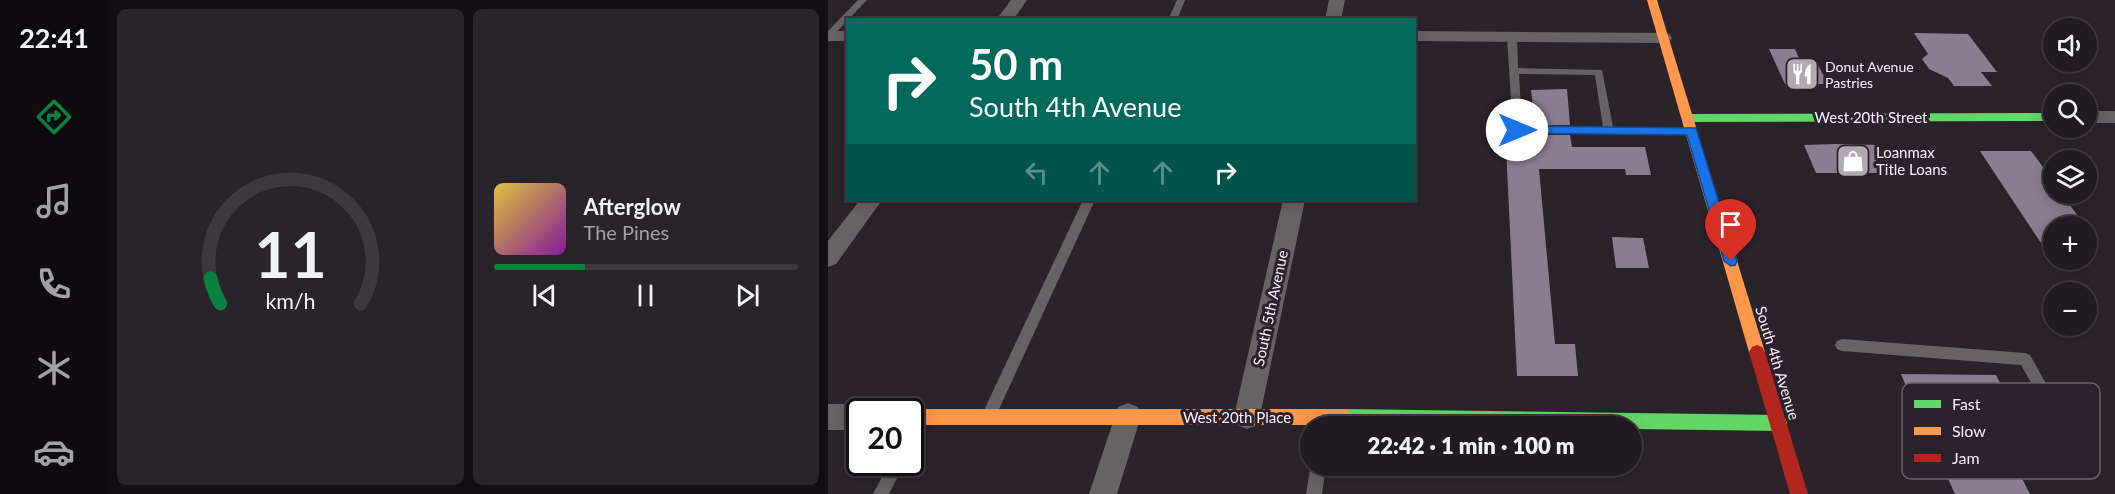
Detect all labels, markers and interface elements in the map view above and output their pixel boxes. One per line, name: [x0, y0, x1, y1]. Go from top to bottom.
map controls: [2043, 18, 2097, 336]
button: sound: [2043, 18, 2097, 72]
text: 22:41: [19, 21, 89, 54]
text: 50 m: [969, 39, 1063, 89]
icon: right: [870, 42, 948, 120]
restaurant icon: Donut Avenue Pastries: [1784, 56, 1820, 92]
place label: Donut Avenue Pastries: [1825, 58, 1914, 91]
button: search: [2043, 84, 2097, 138]
text: South 4th Avenue: [969, 90, 1181, 123]
icon: directions: [33, 96, 75, 138]
position arrow: [1485, 98, 1549, 162]
street label: West 20th Street: [1815, 108, 1928, 126]
shop icon: Loanmax Title Loans: [1835, 143, 1871, 179]
place label: Loanmax Title Loans: [1876, 143, 1947, 178]
button: layers: [2043, 150, 2097, 204]
icon: left: [1020, 156, 1053, 189]
icon: ahead: [1083, 156, 1116, 189]
icon: ahead: [1146, 156, 1179, 189]
icon: right: [1209, 156, 1242, 189]
icon: music: [33, 180, 75, 222]
text: Afterglow: [584, 193, 681, 220]
pin: [1705, 199, 1756, 261]
icon: arrive: [1714, 208, 1747, 241]
text: 11: [254, 216, 326, 291]
button: +: [2043, 216, 2097, 270]
text: The Pines: [584, 220, 669, 244]
street label: South 5th Avenue: [1249, 248, 1291, 368]
icon: phone: [33, 263, 75, 305]
icon: previous: [528, 279, 561, 312]
icon: pause: [629, 279, 662, 312]
icon: next: [731, 279, 764, 312]
button: −: [2043, 282, 2097, 336]
text: km/h: [265, 288, 315, 314]
street label: South 4th Avenue: [1752, 304, 1804, 422]
icon: climate: [33, 347, 75, 389]
legend: [1902, 383, 2100, 479]
text: Fast: [1952, 394, 1981, 413]
speed limit sign: 20: [846, 398, 924, 476]
street label: West 20th Place: [1183, 408, 1291, 426]
text: Slow: [1952, 421, 1986, 440]
icon: car: [33, 431, 75, 473]
text: 22:42 · 1 min · 100 m: [1368, 432, 1574, 459]
text: Jam: [1952, 448, 1980, 467]

